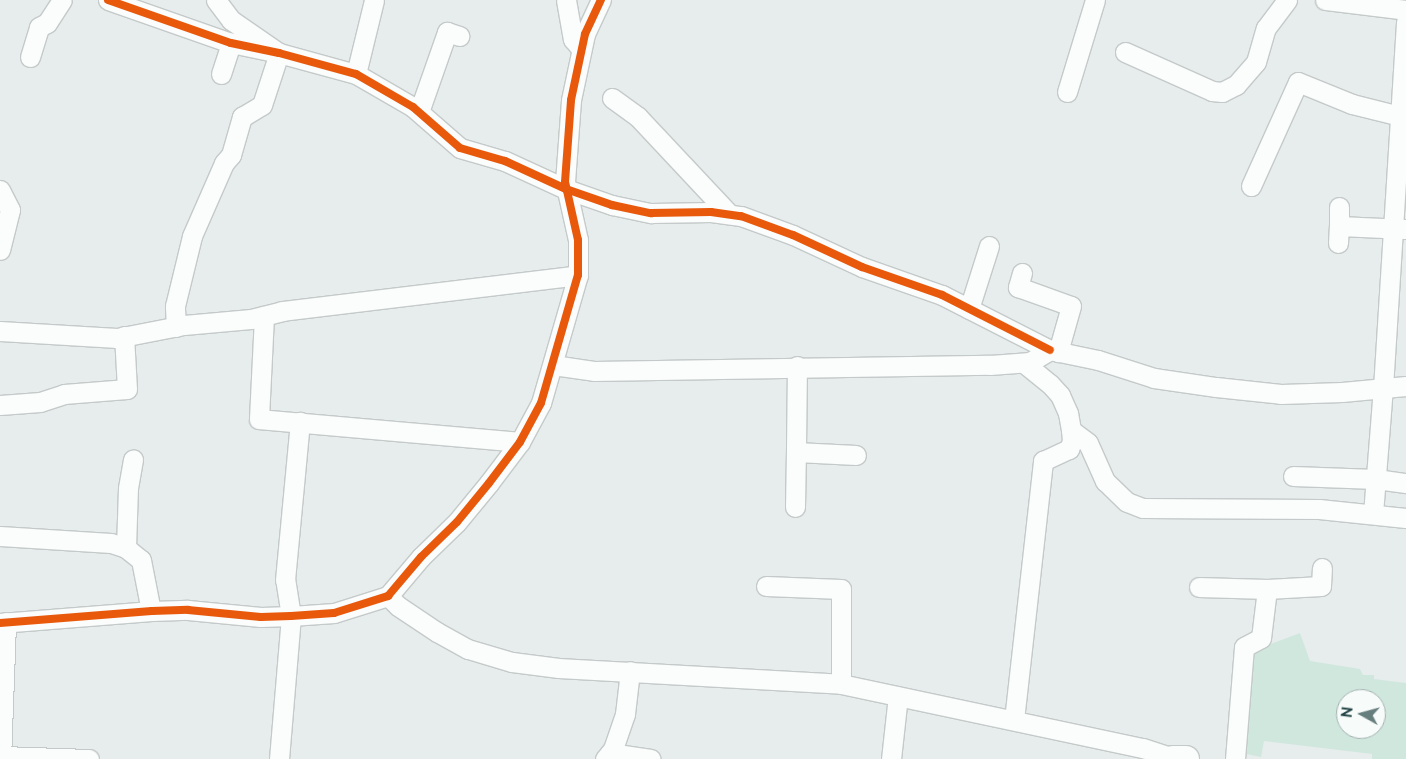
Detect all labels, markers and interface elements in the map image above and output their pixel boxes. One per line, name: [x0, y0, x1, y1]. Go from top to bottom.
north arrow: [1336, 689, 1386, 739]
text: N: [1339, 706, 1356, 719]

